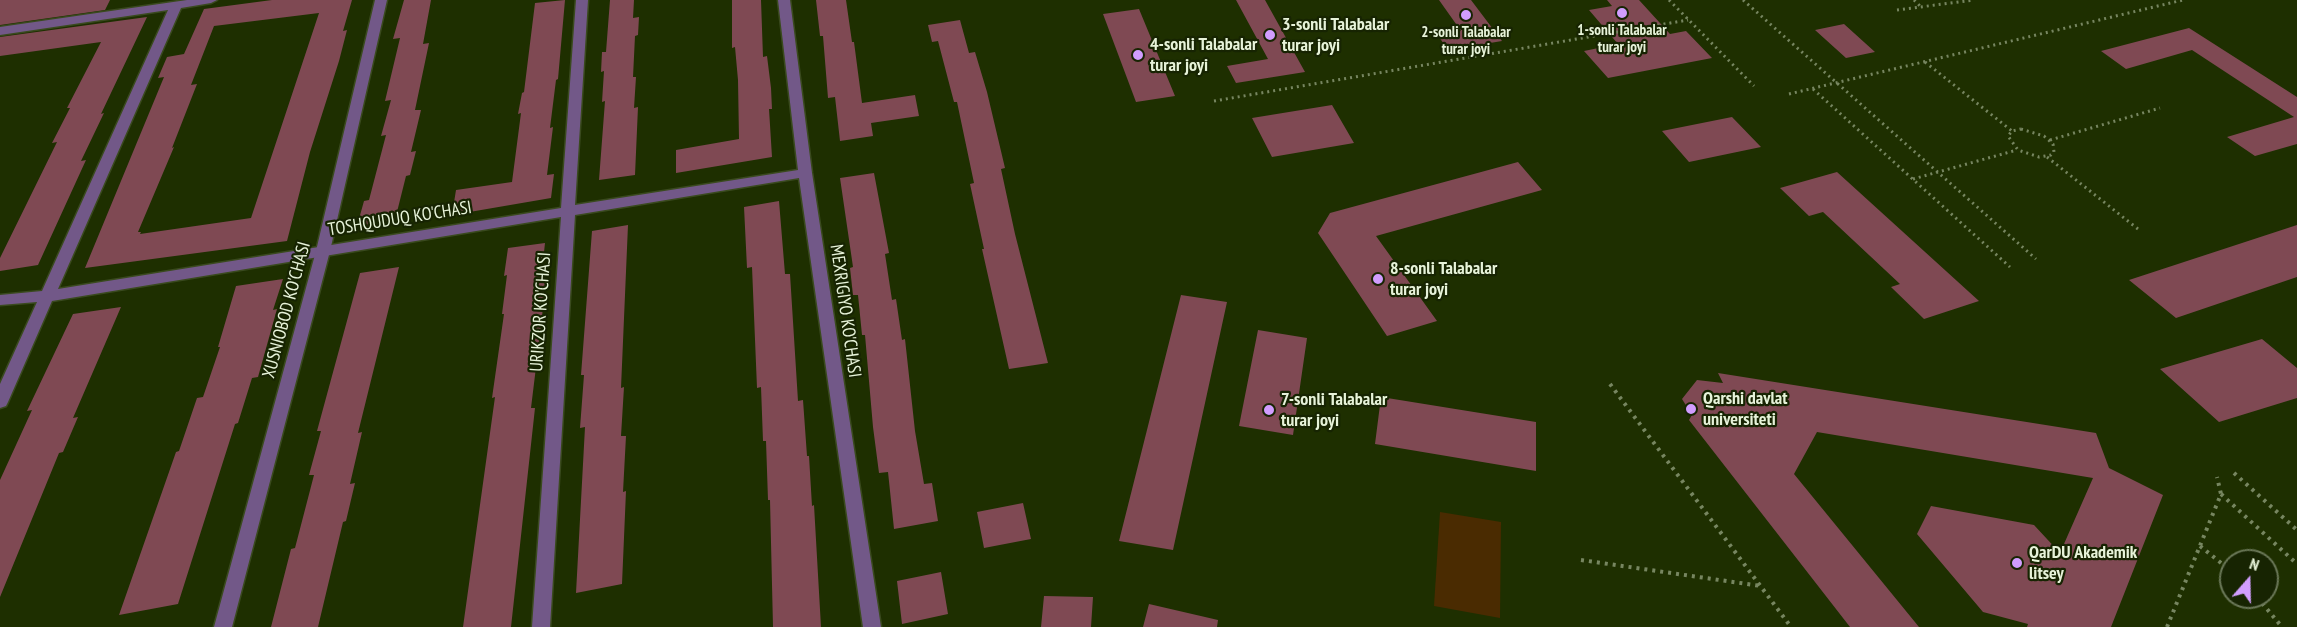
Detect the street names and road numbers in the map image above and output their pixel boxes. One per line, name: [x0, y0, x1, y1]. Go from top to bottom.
street label: TOSHQUDUQ KO'CHASI: [327, 197, 473, 241]
street label: XUSNIOBOD KO'CHASI: [258, 239, 316, 381]
street label: MEXRIGIYO KO'CHASI: [825, 243, 865, 379]
street label: URIKZOR KO'CHASI: [526, 251, 556, 373]

